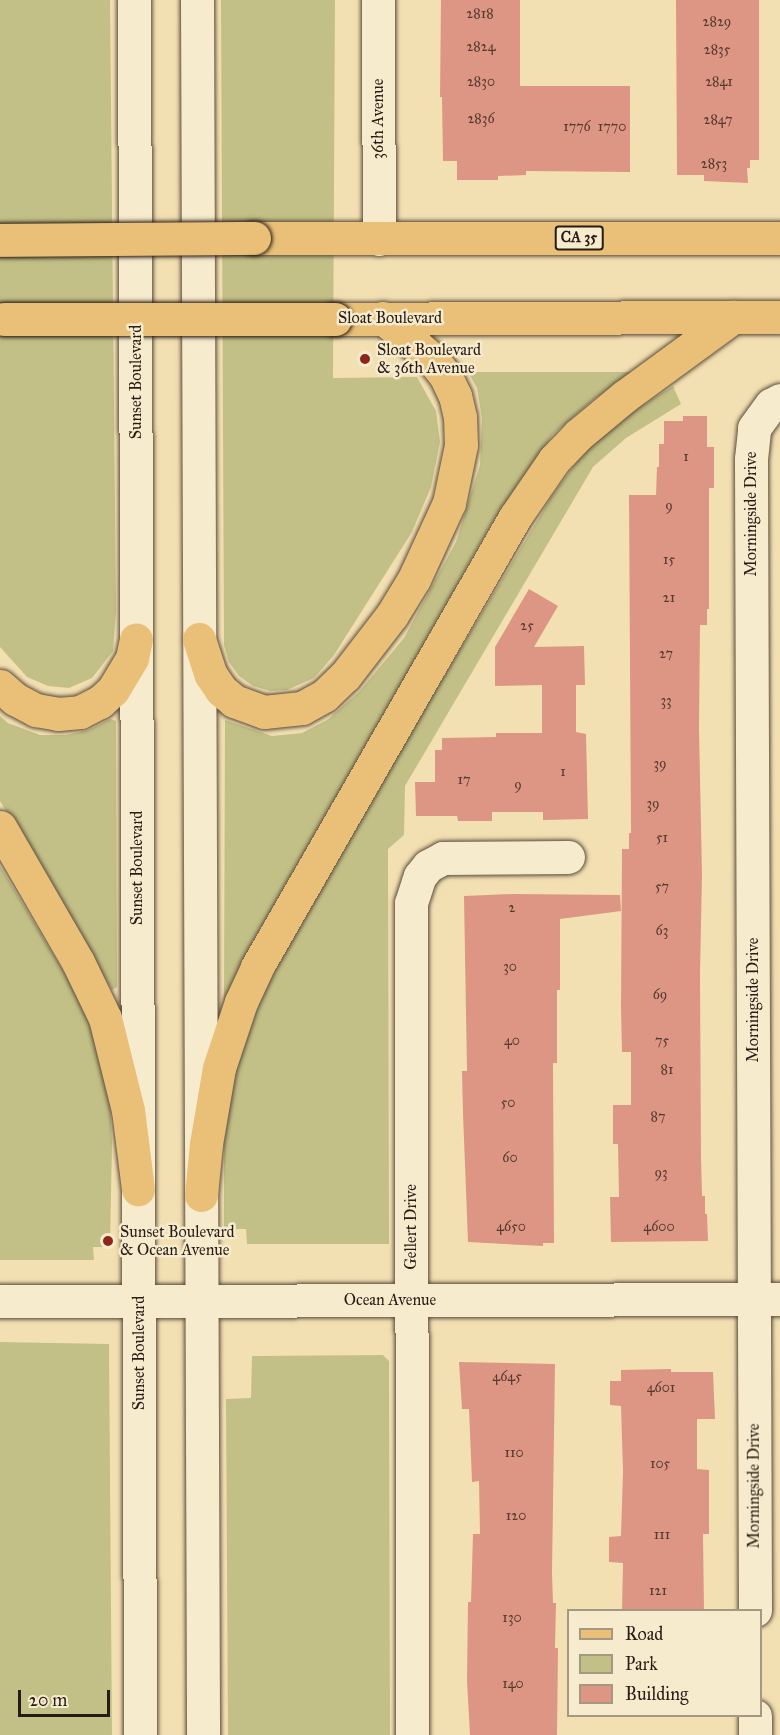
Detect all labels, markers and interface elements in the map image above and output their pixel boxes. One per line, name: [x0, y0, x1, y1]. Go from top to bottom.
house number: 2818: [466, 6, 494, 22]
house number: 2829: [703, 14, 731, 30]
house number: 2824: [466, 39, 496, 55]
house number: 2835: [704, 42, 730, 58]
house number: 2830: [467, 74, 495, 90]
house number: 2841: [705, 74, 733, 90]
street label: 36th Avenue: [368, 79, 388, 159]
house number: 2836: [467, 111, 495, 127]
house number: 2847: [703, 112, 733, 128]
house number: 1776: [563, 119, 591, 135]
house number: 1770: [598, 119, 626, 135]
house number: 2853: [701, 156, 727, 172]
road number: CA 35: [554, 226, 604, 250]
street label: Sloat Boulevard: [338, 308, 442, 328]
street label: Sunset Boulevard: [126, 325, 146, 439]
place label: Sloat Boulevard & 36th Avenue: [377, 340, 481, 378]
marker: Sloat Boulevard & 36th Avenue: [358, 352, 372, 366]
house number: 1: [683, 449, 689, 465]
street label: Morningside Drive: [741, 452, 761, 576]
house number: 9: [665, 498, 673, 514]
house number: 15: [663, 552, 675, 568]
house number: 21: [663, 590, 675, 606]
house number: 25: [520, 618, 534, 634]
house number: 27: [659, 646, 673, 662]
house number: 33: [660, 693, 672, 709]
house number: 39: [653, 756, 667, 772]
house number: 1: [560, 764, 566, 780]
house number: 17: [457, 772, 471, 788]
house number: 9: [514, 777, 522, 793]
house number: 39: [646, 796, 660, 812]
street label: Sunset Boulevard: [127, 811, 147, 925]
house number: 51: [656, 830, 668, 846]
house number: 57: [655, 879, 669, 895]
house number: 2: [509, 900, 515, 916]
house number: 63: [656, 923, 668, 939]
street label: Morningside Drive: [743, 938, 763, 1062]
house number: 30: [503, 959, 517, 975]
house number: 69: [653, 987, 667, 1003]
house number: 40: [504, 1033, 520, 1049]
house number: 75: [655, 1033, 669, 1049]
house number: 81: [661, 1062, 673, 1078]
house number: 50: [501, 1095, 515, 1111]
house number: 87: [651, 1109, 665, 1125]
house number: 60: [502, 1150, 518, 1166]
house number: 93: [654, 1165, 668, 1181]
street label: Gellert Drive: [401, 1184, 421, 1270]
house number: 4650: [496, 1219, 526, 1235]
house number: 4600: [643, 1219, 675, 1235]
place label: Sunset Boulevard & Ocean Avenue: [120, 1222, 235, 1260]
marker: Sunset Boulevard & Ocean Avenue: [101, 1234, 115, 1248]
street label: Ocean Avenue: [344, 1290, 436, 1310]
street label: Sunset Boulevard: [129, 1296, 149, 1410]
house number: 4645: [492, 1369, 522, 1385]
house number: 4601: [647, 1380, 675, 1396]
street label: Morningside Drive: [744, 1424, 764, 1548]
house number: 110: [504, 1445, 524, 1461]
house number: 105: [650, 1456, 670, 1472]
house number: 120: [506, 1508, 526, 1524]
house number: 111: [654, 1527, 670, 1543]
house number: 121: [649, 1583, 667, 1599]
legend: [567, 1609, 762, 1717]
house number: 130: [502, 1610, 522, 1626]
text: Road: [625, 1623, 663, 1645]
text: Park: [625, 1653, 658, 1675]
house number: 140: [502, 1676, 524, 1692]
scale bar: [21, 1678, 112, 1716]
text: Building: [625, 1683, 688, 1705]
text: 20 m: [29, 1689, 67, 1711]

